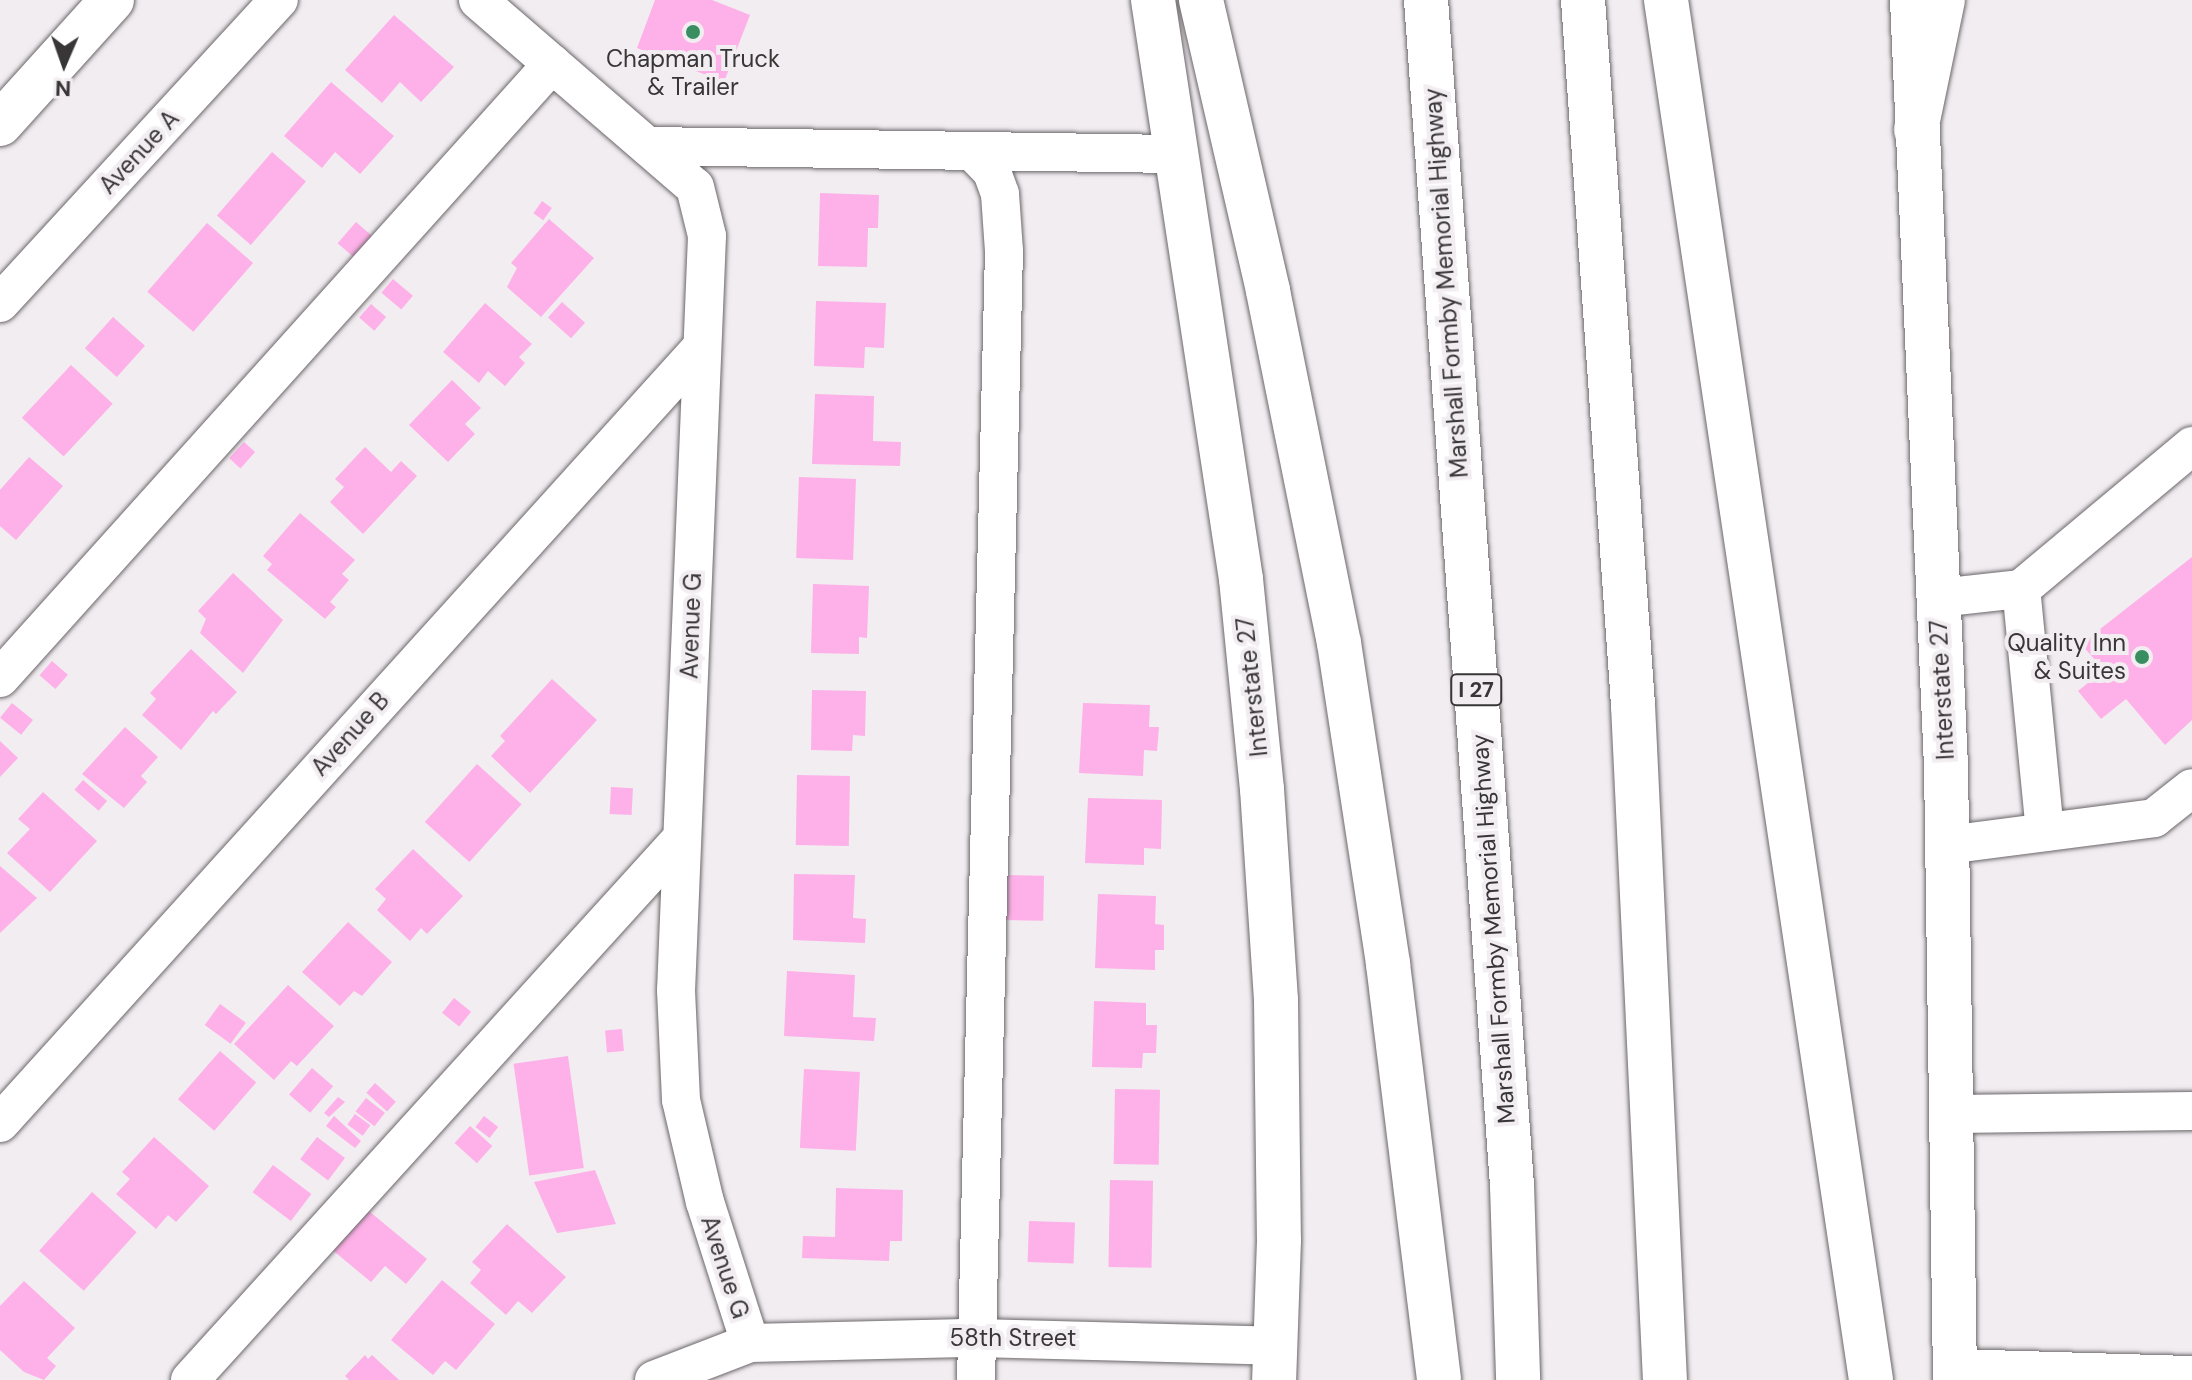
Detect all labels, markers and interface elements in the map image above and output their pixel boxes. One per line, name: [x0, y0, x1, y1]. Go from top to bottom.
marker: Chapman Truck & Trailer: [684, 23, 702, 41]
north arrow: [24, 24, 104, 104]
place label: Chapman Truck & Trailer: [606, 45, 780, 101]
text: N: [55, 74, 72, 103]
street label: Marshall Formby Memorial Highway: [1418, 87, 1474, 479]
street label: Avenue A: [93, 104, 185, 200]
street label: Avenue G: [675, 572, 707, 680]
street label: Interstate 27: [1230, 616, 1274, 758]
street label: Interstate 27: [1924, 619, 1960, 761]
place label: Quality Inn & Suites: [2007, 629, 2126, 685]
marker: Quality Inn & Suites: [2133, 648, 2151, 666]
road number: I 27: [1450, 672, 1502, 708]
street label: Avenue B: [305, 686, 395, 782]
street label: Marshall Formby Memorial Highway: [1465, 733, 1521, 1125]
street label: Avenue G: [695, 1212, 755, 1322]
street label: 58th Street: [950, 1324, 1076, 1352]

